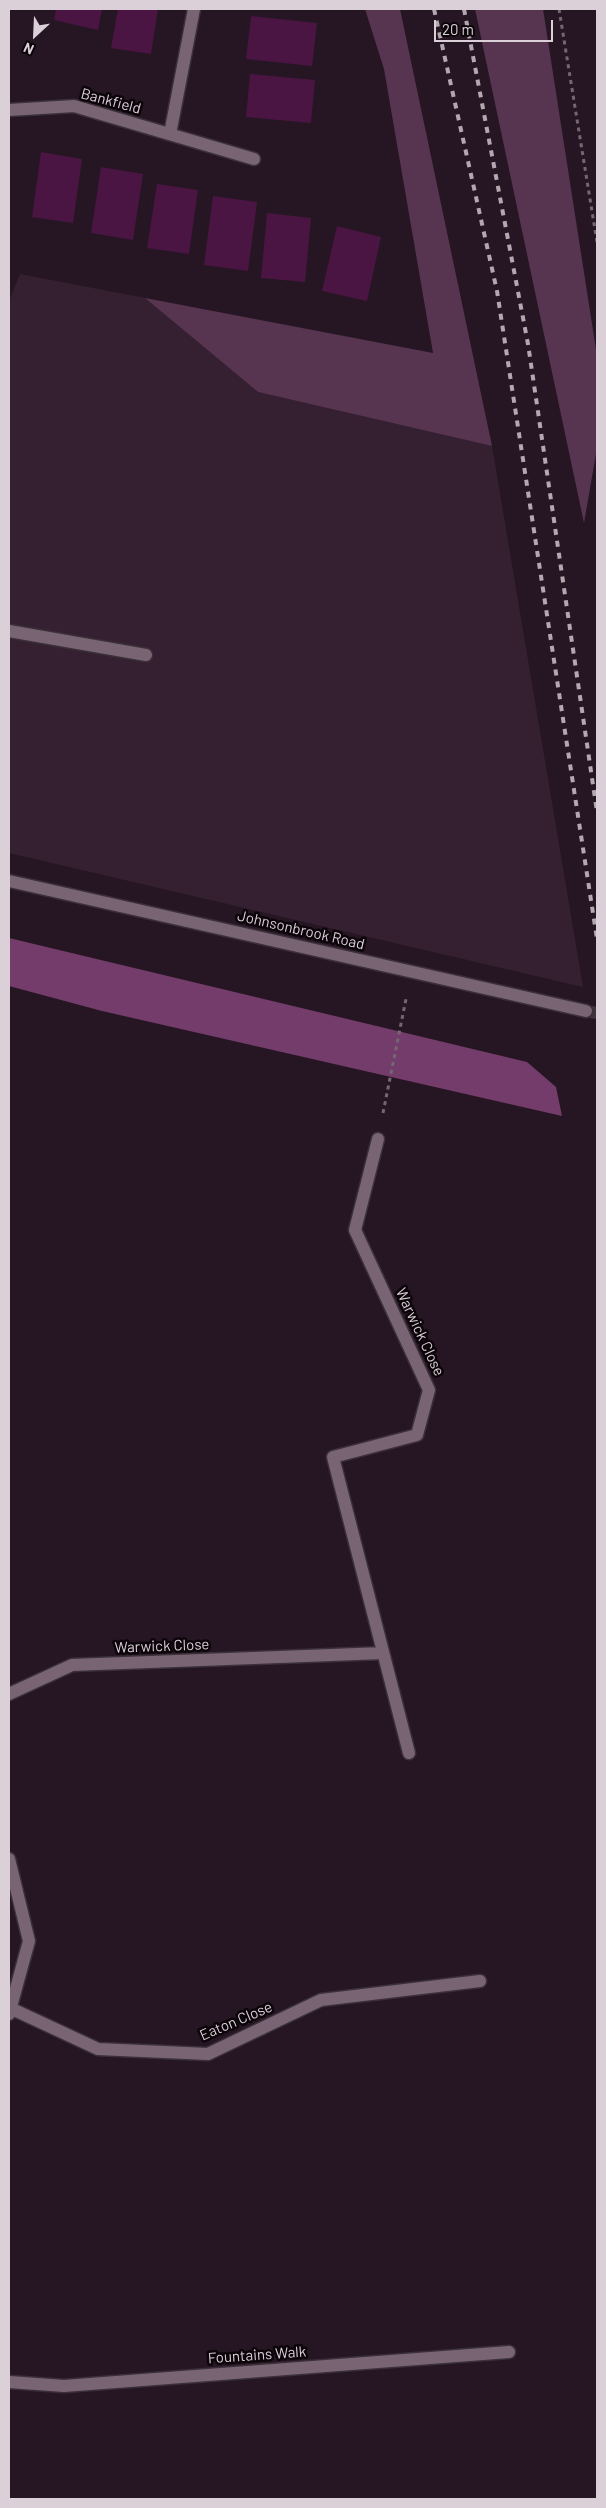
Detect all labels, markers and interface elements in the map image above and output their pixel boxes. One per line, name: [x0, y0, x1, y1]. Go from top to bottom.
north arrow: [10, 10, 60, 60]
scale bar: [436, 10, 555, 42]
text: 20 m: [442, 20, 474, 38]
text: N: [21, 39, 36, 59]
street label: Bankfield: [79, 84, 143, 118]
street label: Johnsonbrook Road: [236, 907, 366, 953]
street label: Warwick Close: [392, 1285, 448, 1379]
street label: Warwick Close: [114, 1635, 210, 1657]
street label: Eaton Close: [197, 1998, 275, 2044]
street label: Fountains Walk: [207, 2343, 307, 2367]

